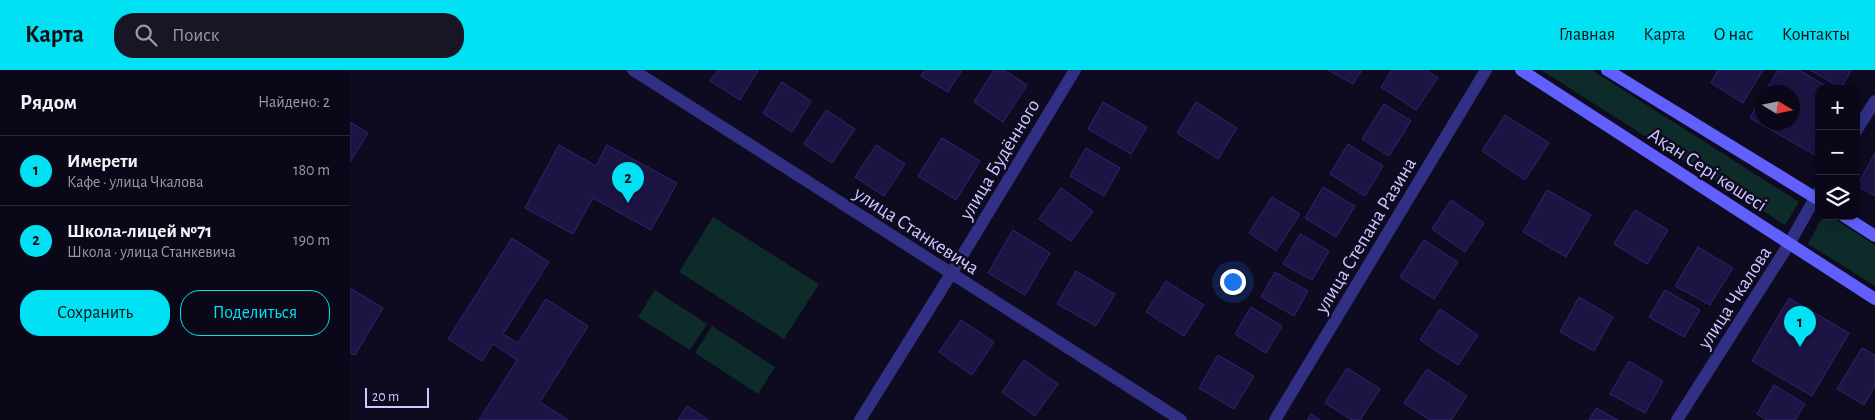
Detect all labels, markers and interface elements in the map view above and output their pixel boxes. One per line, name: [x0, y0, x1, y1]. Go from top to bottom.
search box: [114, 13, 464, 58]
icon: search: [132, 21, 160, 49]
text: Карта: [25, 23, 84, 47]
text: Поиск: [172, 26, 219, 45]
text: Главная: [1559, 26, 1615, 44]
text: Карта: [1643, 26, 1685, 44]
text: О нас: [1713, 26, 1754, 44]
text: Контакты: [1782, 26, 1850, 44]
north arrow: [1755, 85, 1800, 130]
map controls: [1815, 85, 1860, 220]
button: +: [1815, 85, 1860, 130]
text: Рядом: [20, 92, 77, 113]
text: Найдено: 2: [258, 94, 330, 110]
street label: улица Будённого: [956, 96, 1044, 224]
street label: Ақан Сері көшесі: [1645, 124, 1770, 215]
button: −: [1815, 130, 1860, 175]
text: Имерети: [67, 152, 138, 171]
street label: улица Степана Разина: [1311, 154, 1420, 318]
text: 1: [33, 162, 39, 178]
text: 180 m: [293, 162, 330, 178]
pin: 2: [612, 162, 644, 203]
text: Кафе · улица Чкалова: [67, 174, 204, 190]
button: layers: [1815, 175, 1860, 220]
street label: улица Станкевича: [850, 183, 982, 279]
text: Школа-лицей №71: [67, 222, 212, 241]
text: 2: [32, 232, 40, 248]
text: 190 m: [293, 232, 330, 248]
street label: улица Чкалова: [1694, 243, 1775, 353]
text: Школа · улица Станкевича: [67, 244, 236, 260]
your location: [1220, 269, 1246, 295]
button: Сохранить: [20, 290, 170, 336]
button: Поделиться: [180, 290, 330, 336]
pin: 1: [1784, 306, 1816, 347]
scale bar: [365, 385, 429, 408]
text: 20 m: [372, 390, 399, 404]

